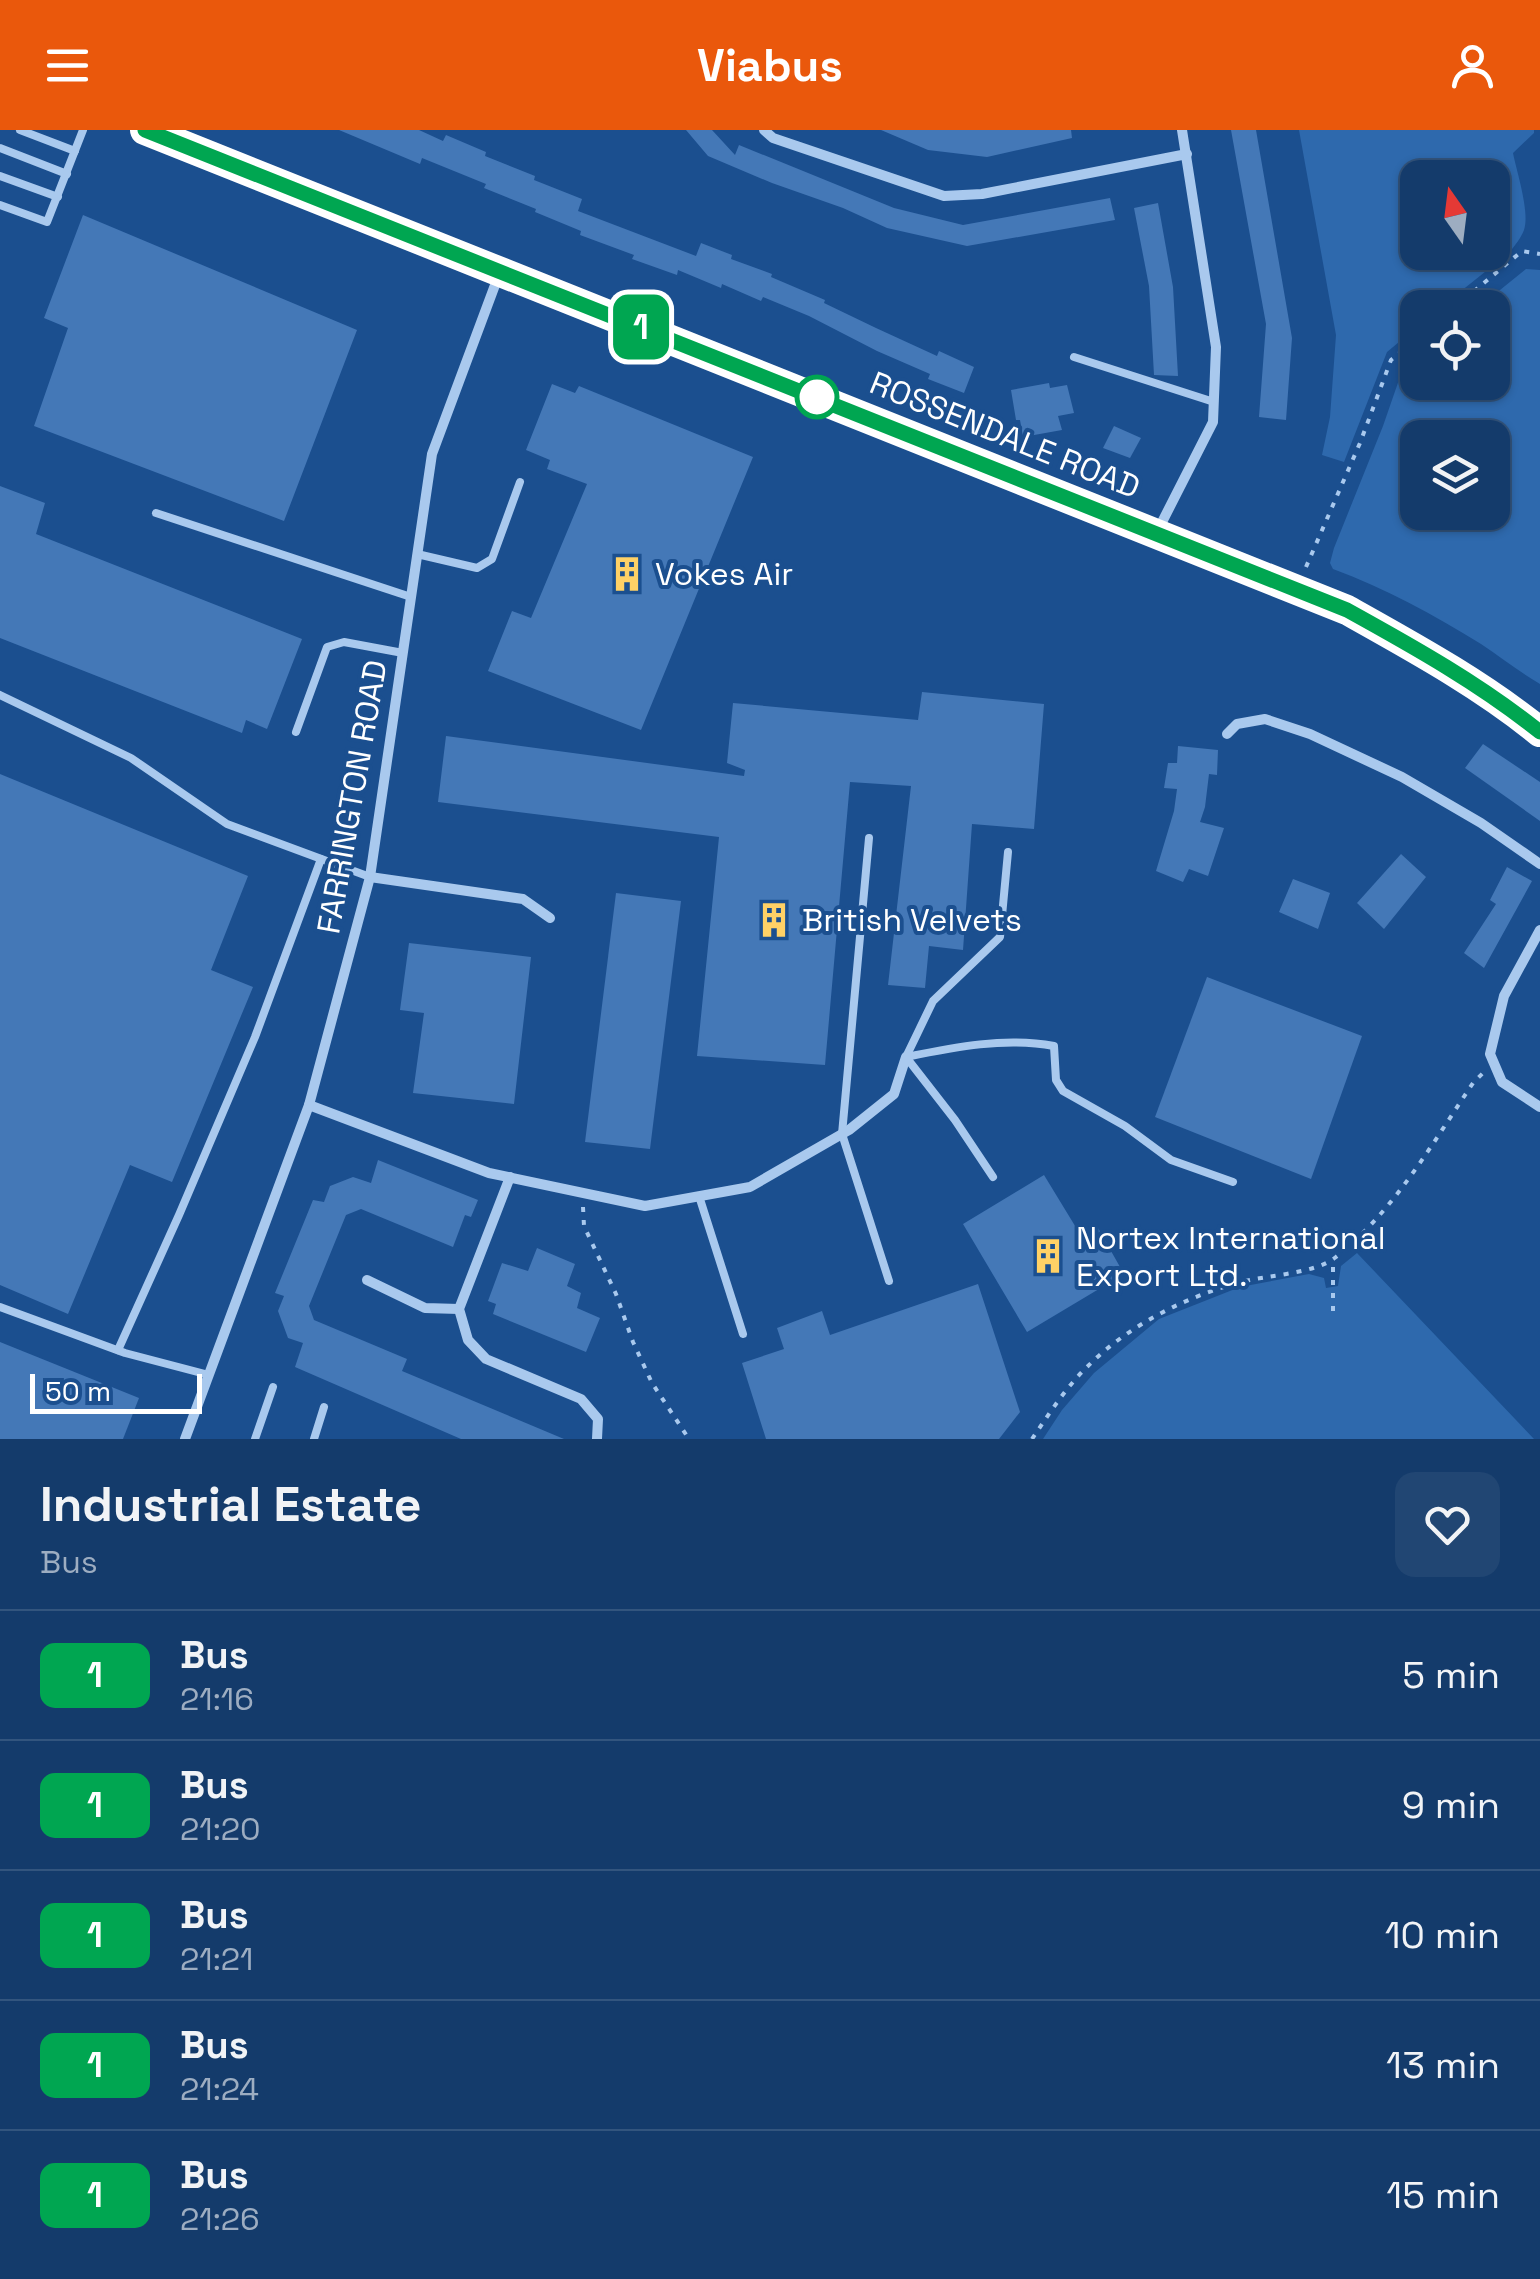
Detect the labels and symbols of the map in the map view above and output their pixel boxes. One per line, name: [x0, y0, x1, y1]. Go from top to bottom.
north arrow: [1400, 160, 1510, 270]
line badge: 1: [608, 294, 674, 360]
street label: ROSSENDALE ROAD: [864, 363, 1146, 507]
unlabelled marker: [796, 376, 838, 418]
place label: Vokes Air: [655, 554, 793, 594]
building icon: Vokes Air: [608, 555, 646, 593]
street label: FARRINGTON ROAD: [308, 657, 396, 937]
place label: British Velvets: [802, 900, 1022, 940]
building icon: British Velvets: [755, 901, 793, 939]
place label: Nortex International Export Ltd.: [1076, 1218, 1386, 1295]
building icon: Nortex International Export Ltd.: [1029, 1237, 1067, 1275]
scale bar: [30, 1369, 202, 1414]

